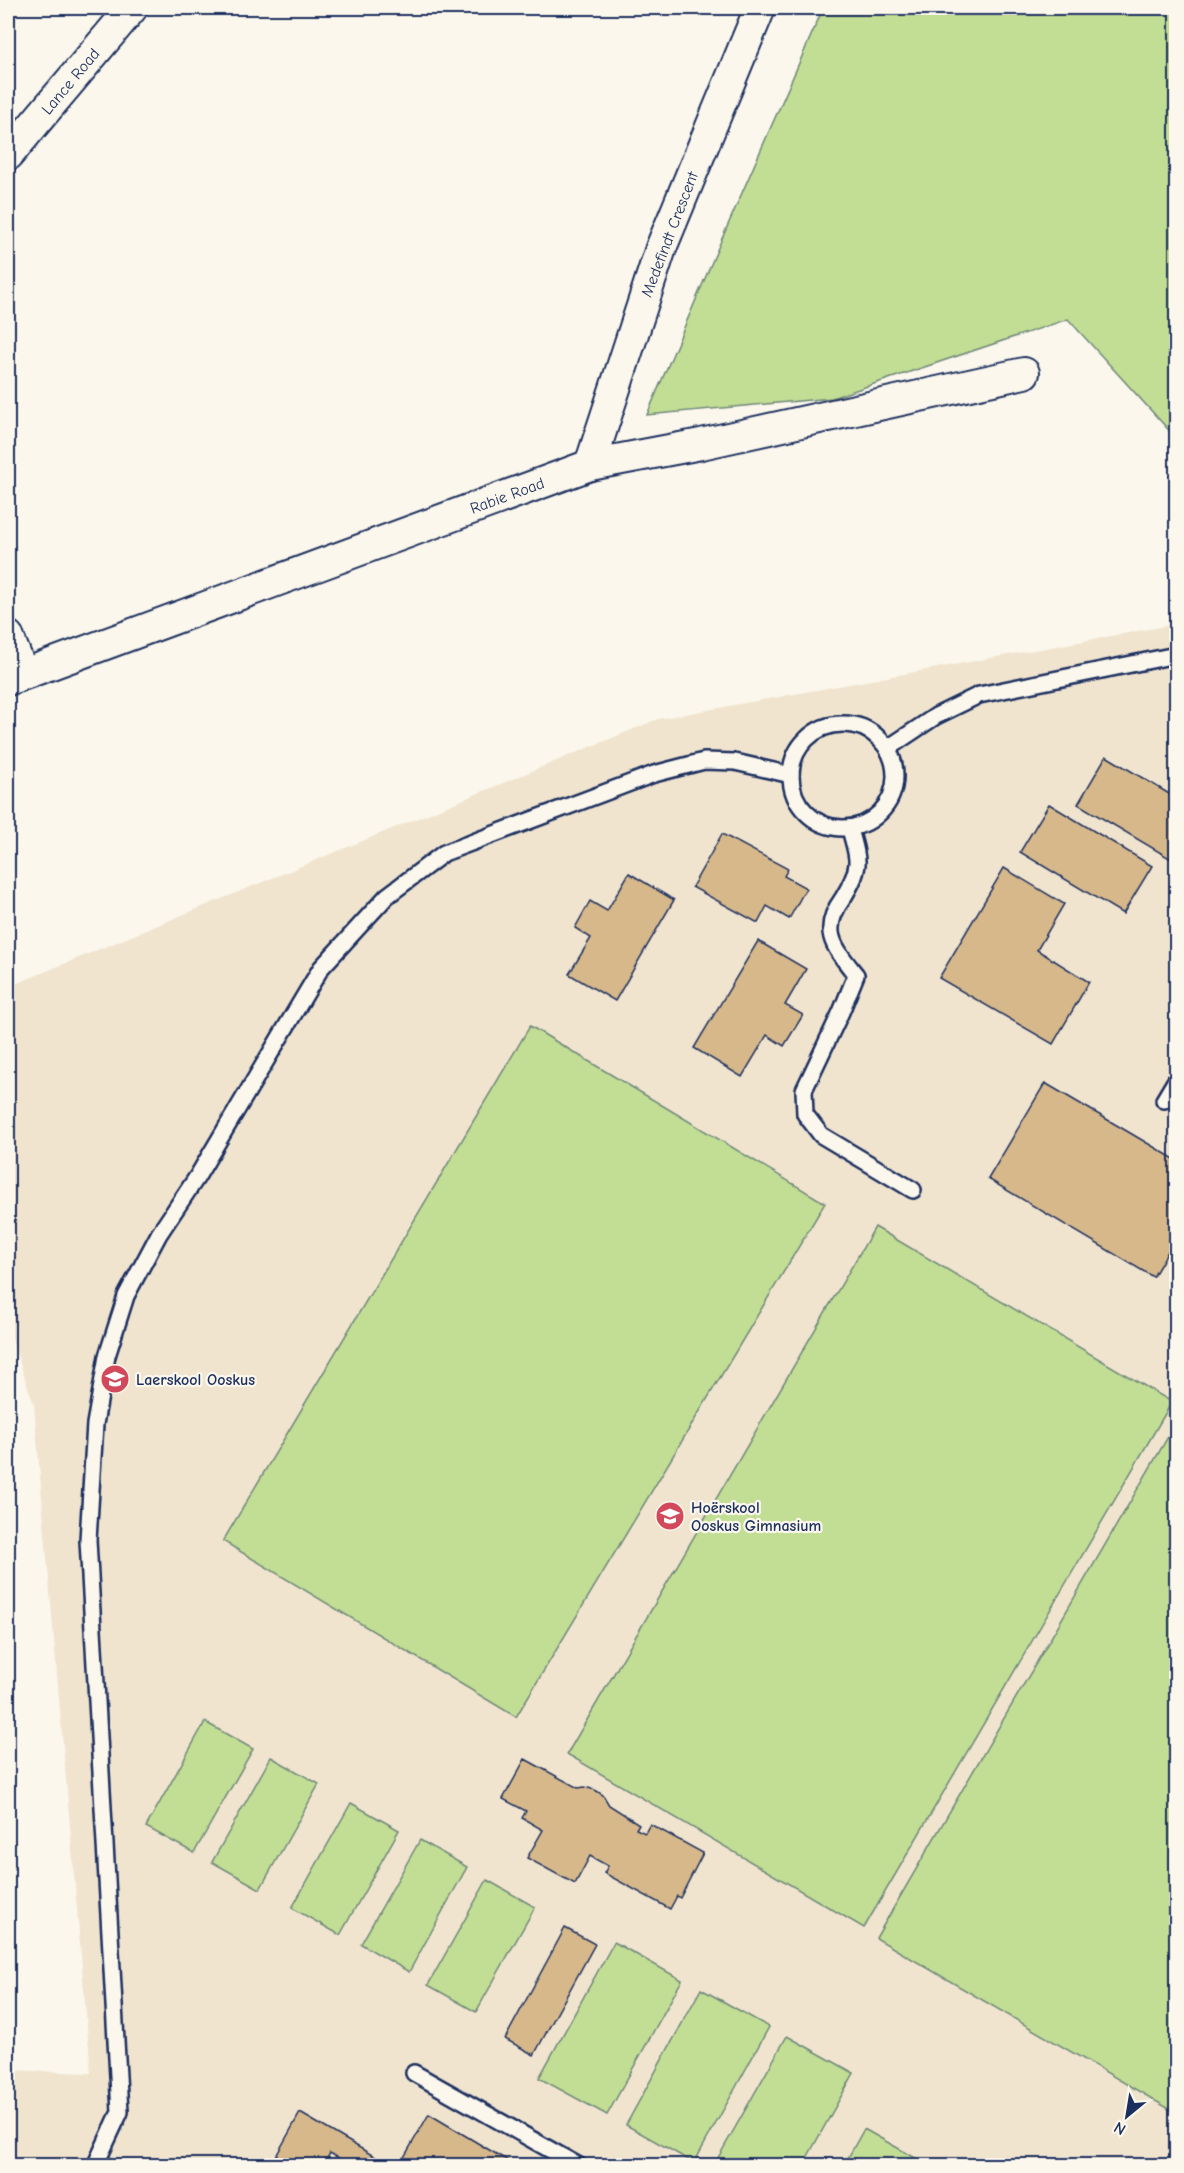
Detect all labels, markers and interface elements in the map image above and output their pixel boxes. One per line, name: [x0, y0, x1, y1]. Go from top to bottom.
street label: Lance Road: [38, 45, 104, 118]
street label: Medefindt Crescent: [638, 169, 702, 300]
street label: Rabie Road: [468, 474, 547, 518]
school or university icon: Laerskool Ooskus: [99, 1363, 131, 1395]
place label: Laerskool Ooskus: [136, 1371, 255, 1389]
place label: Hoërskool Ooskus Gimnasium: [691, 1499, 821, 1535]
school or university icon: Hoërskool Ooskus Gimnasium: [654, 1500, 686, 1532]
north arrow: [1097, 2086, 1157, 2146]
text: N: [1111, 2118, 1129, 2139]

